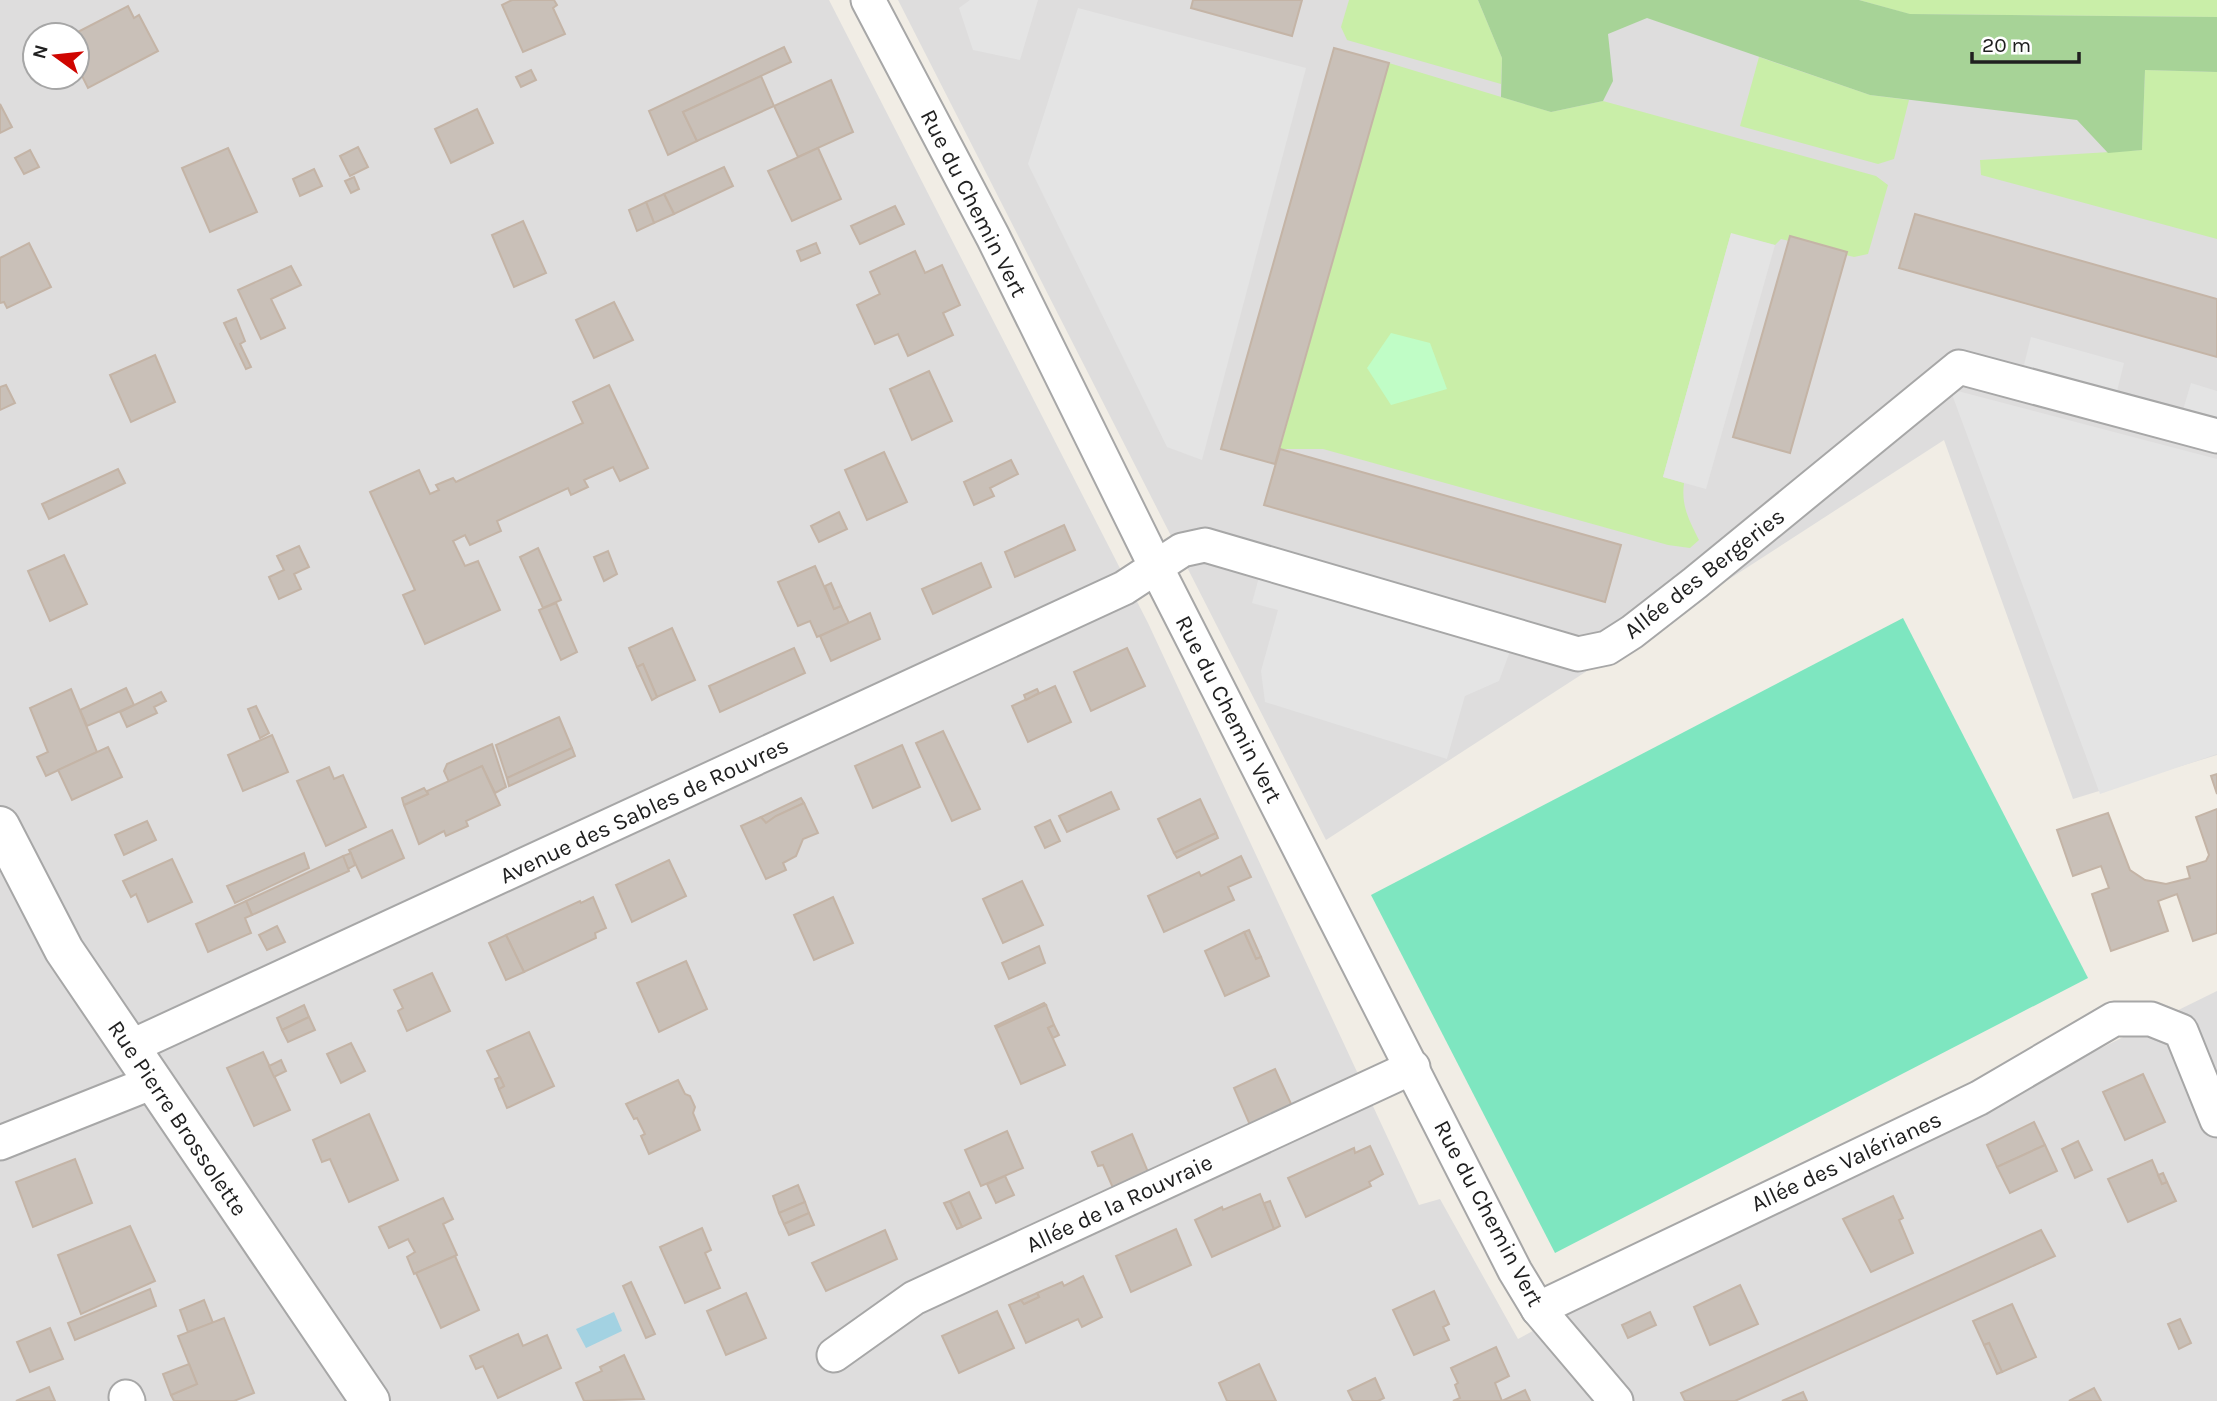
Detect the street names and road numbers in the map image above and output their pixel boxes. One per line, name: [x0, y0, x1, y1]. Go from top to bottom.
street label: Rue du Chemin Vert: [915, 105, 1033, 302]
street label: Allée des Bergeries: [1619, 502, 1790, 644]
street label: Rue du Chemin Vert: [1170, 611, 1288, 808]
street label: Avenue des Sables de Rouvres: [496, 732, 793, 889]
street label: Rue Pierre Brossolette: [102, 1015, 253, 1221]
street label: Allée des Valérianes: [1747, 1106, 1946, 1217]
street label: Rue du Chemin Vert: [1428, 1116, 1549, 1311]
street label: Allée de la Rouvraie: [1022, 1148, 1217, 1258]

